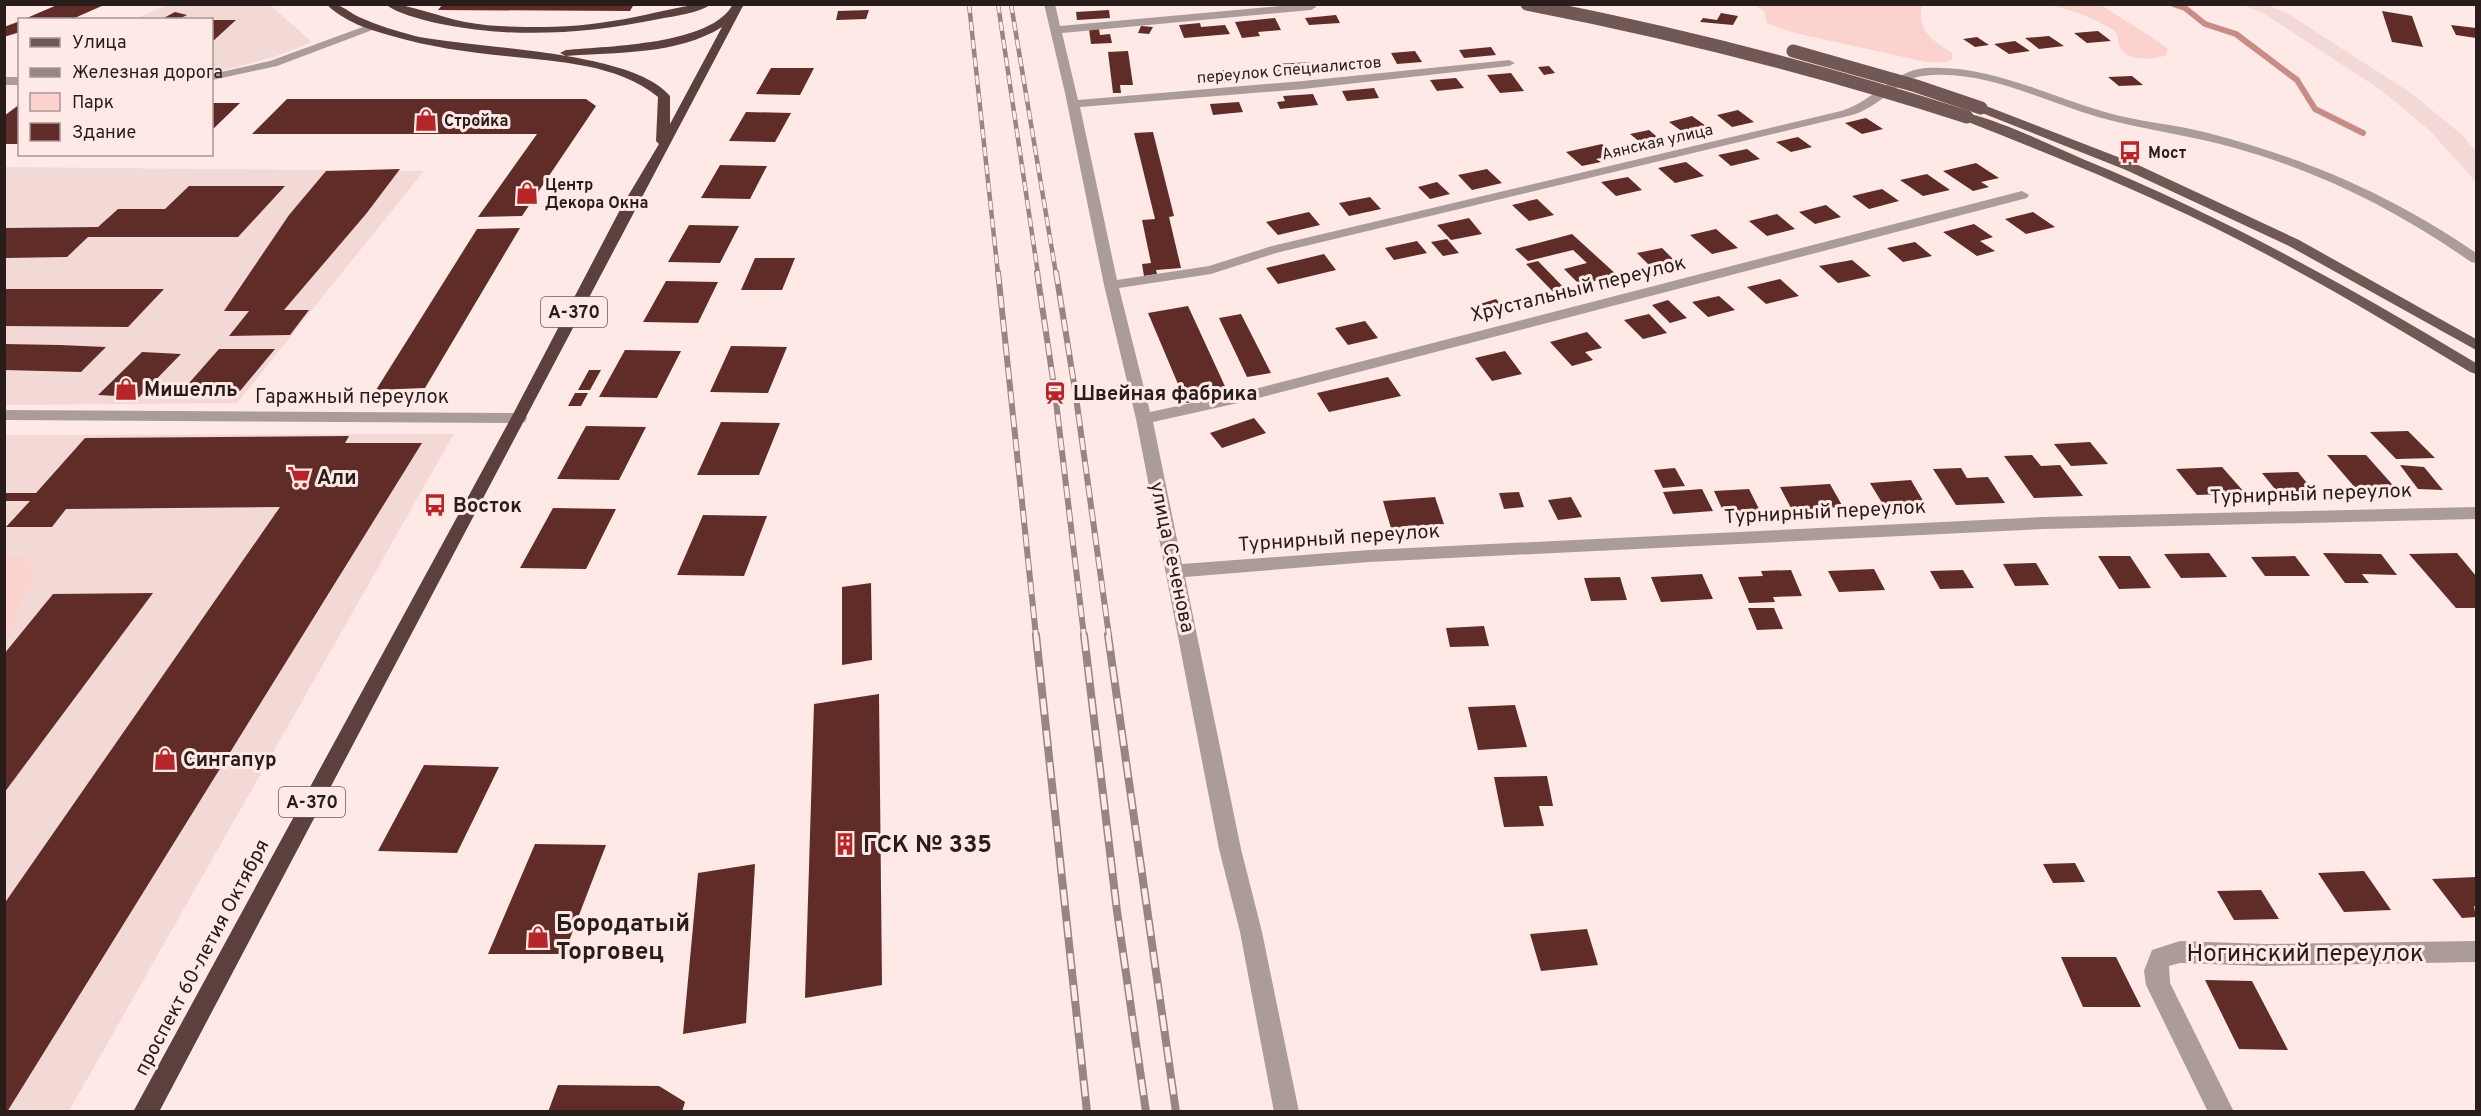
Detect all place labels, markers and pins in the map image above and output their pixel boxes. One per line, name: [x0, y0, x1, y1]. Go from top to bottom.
shop icon: Стройка: [413, 107, 439, 133]
place label: Стройка: [444, 112, 508, 132]
bus stop icon: Мост: [2117, 139, 2143, 165]
place label: Мост: [2148, 144, 2187, 164]
place label: Центр Декора Окна: [545, 176, 648, 214]
shop icon: Центр Декора Окна: [514, 180, 540, 206]
shop icon: Мишелль: [113, 376, 139, 402]
place label: Мишелль: [144, 378, 238, 404]
station icon: Швейная фабрика: [1042, 380, 1068, 406]
place label: Швейная фабрика: [1073, 382, 1257, 408]
supermarket icon: Али: [286, 464, 312, 490]
place label: Али: [317, 466, 357, 492]
bus stop icon: Восток: [422, 492, 448, 518]
place label: Восток: [453, 494, 522, 520]
shop icon: Сингапур: [152, 746, 178, 772]
place label: Сингапур: [183, 748, 277, 774]
building icon: ГСК № 335: [832, 831, 858, 857]
place label: ГСК № 335: [863, 831, 992, 861]
place label: Бородатый Торговец: [556, 910, 690, 968]
shop icon: Бородатый Торговец: [525, 924, 551, 950]

